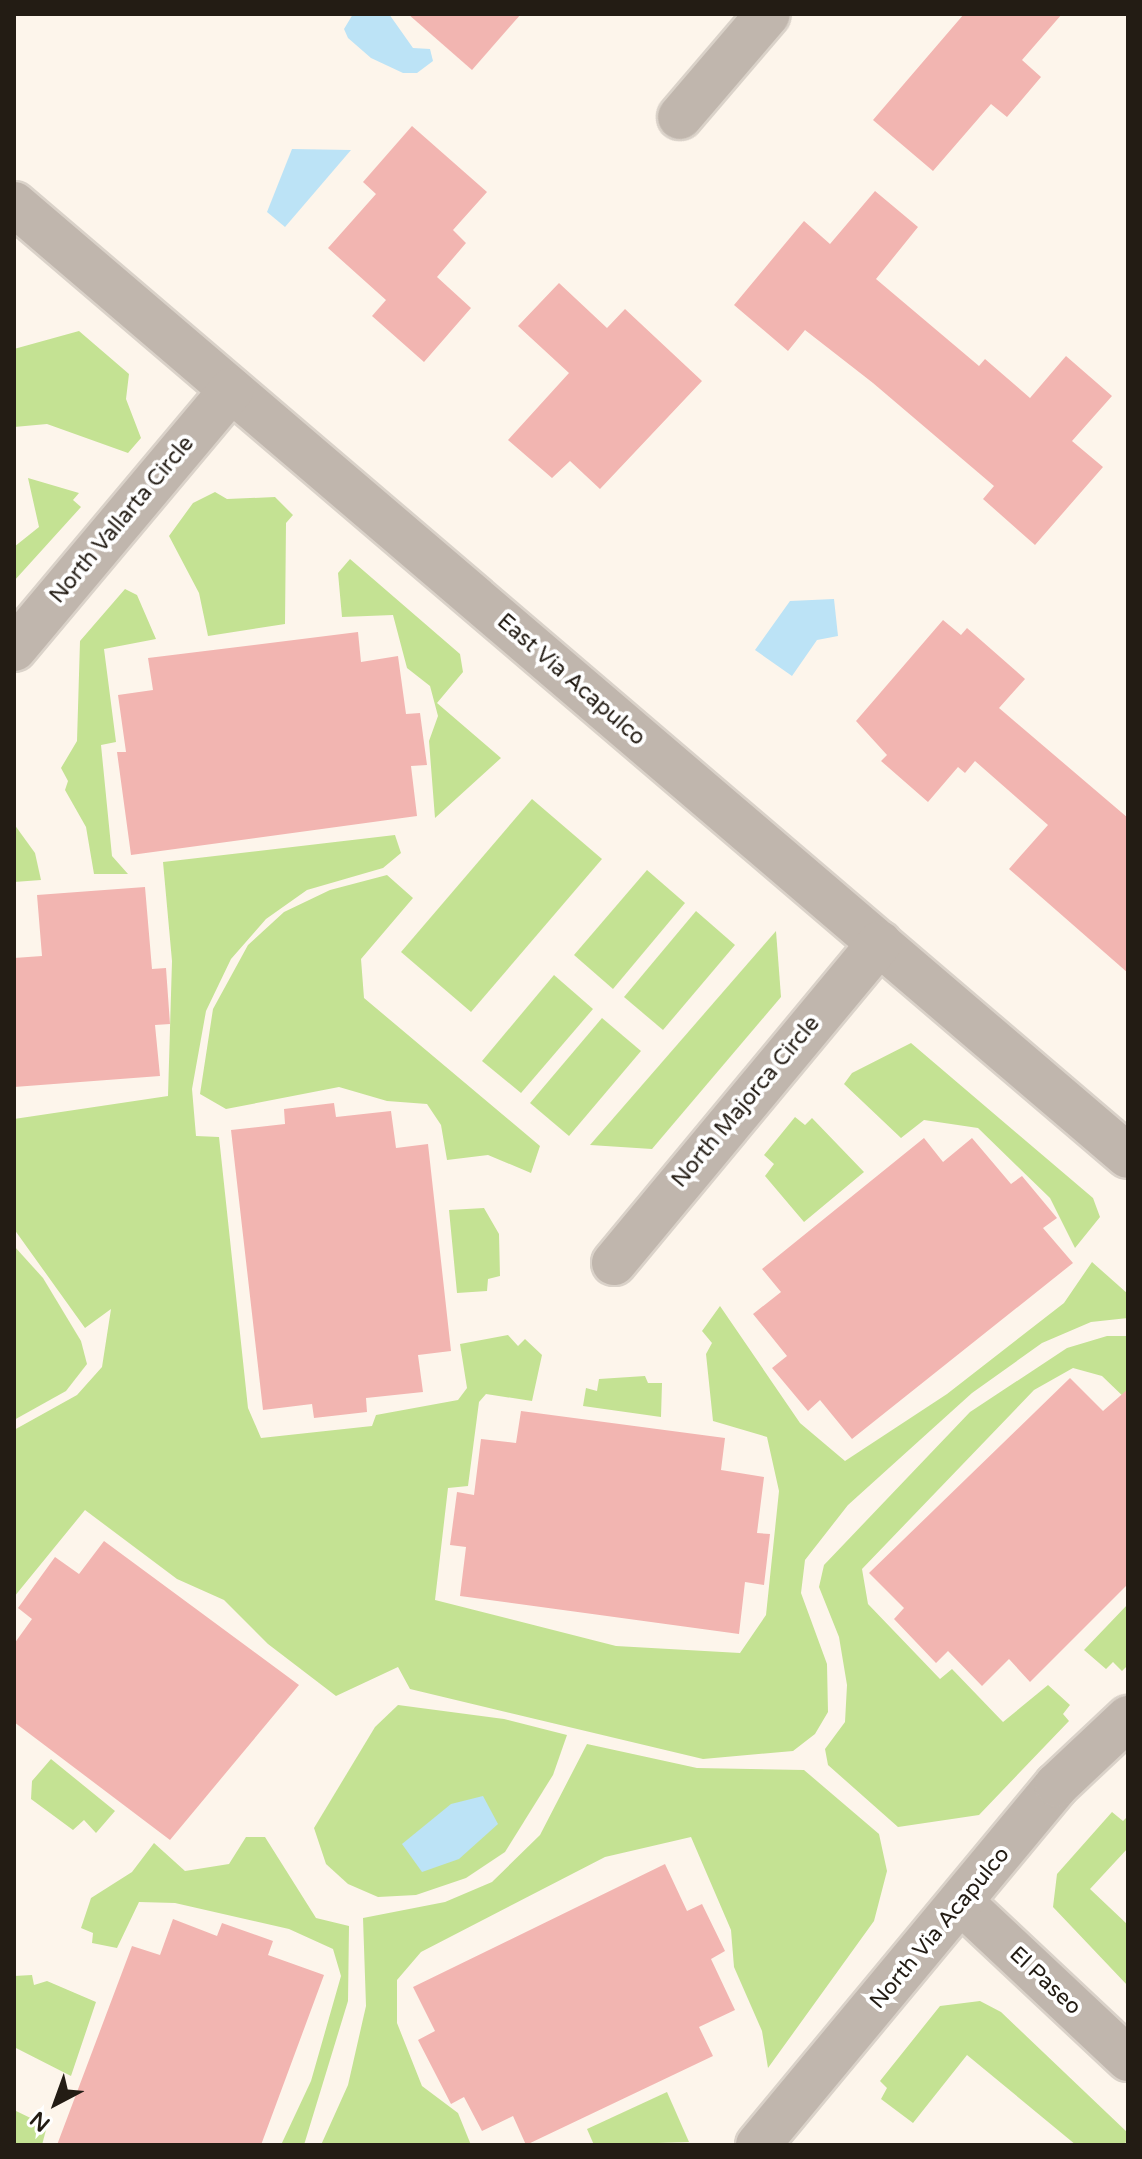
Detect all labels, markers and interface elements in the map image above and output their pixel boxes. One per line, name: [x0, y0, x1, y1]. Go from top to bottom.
street label: North Vallarta Circle: [44, 431, 200, 609]
street label: East Via Acapulco: [492, 609, 650, 751]
street label: North Majorca Circle: [667, 1011, 825, 1193]
street label: North Via Acapulco: [865, 1842, 1015, 2014]
street label: El Paseo: [1004, 1941, 1086, 2021]
north arrow: [16, 2063, 96, 2143]
text: N: [25, 2106, 55, 2137]

